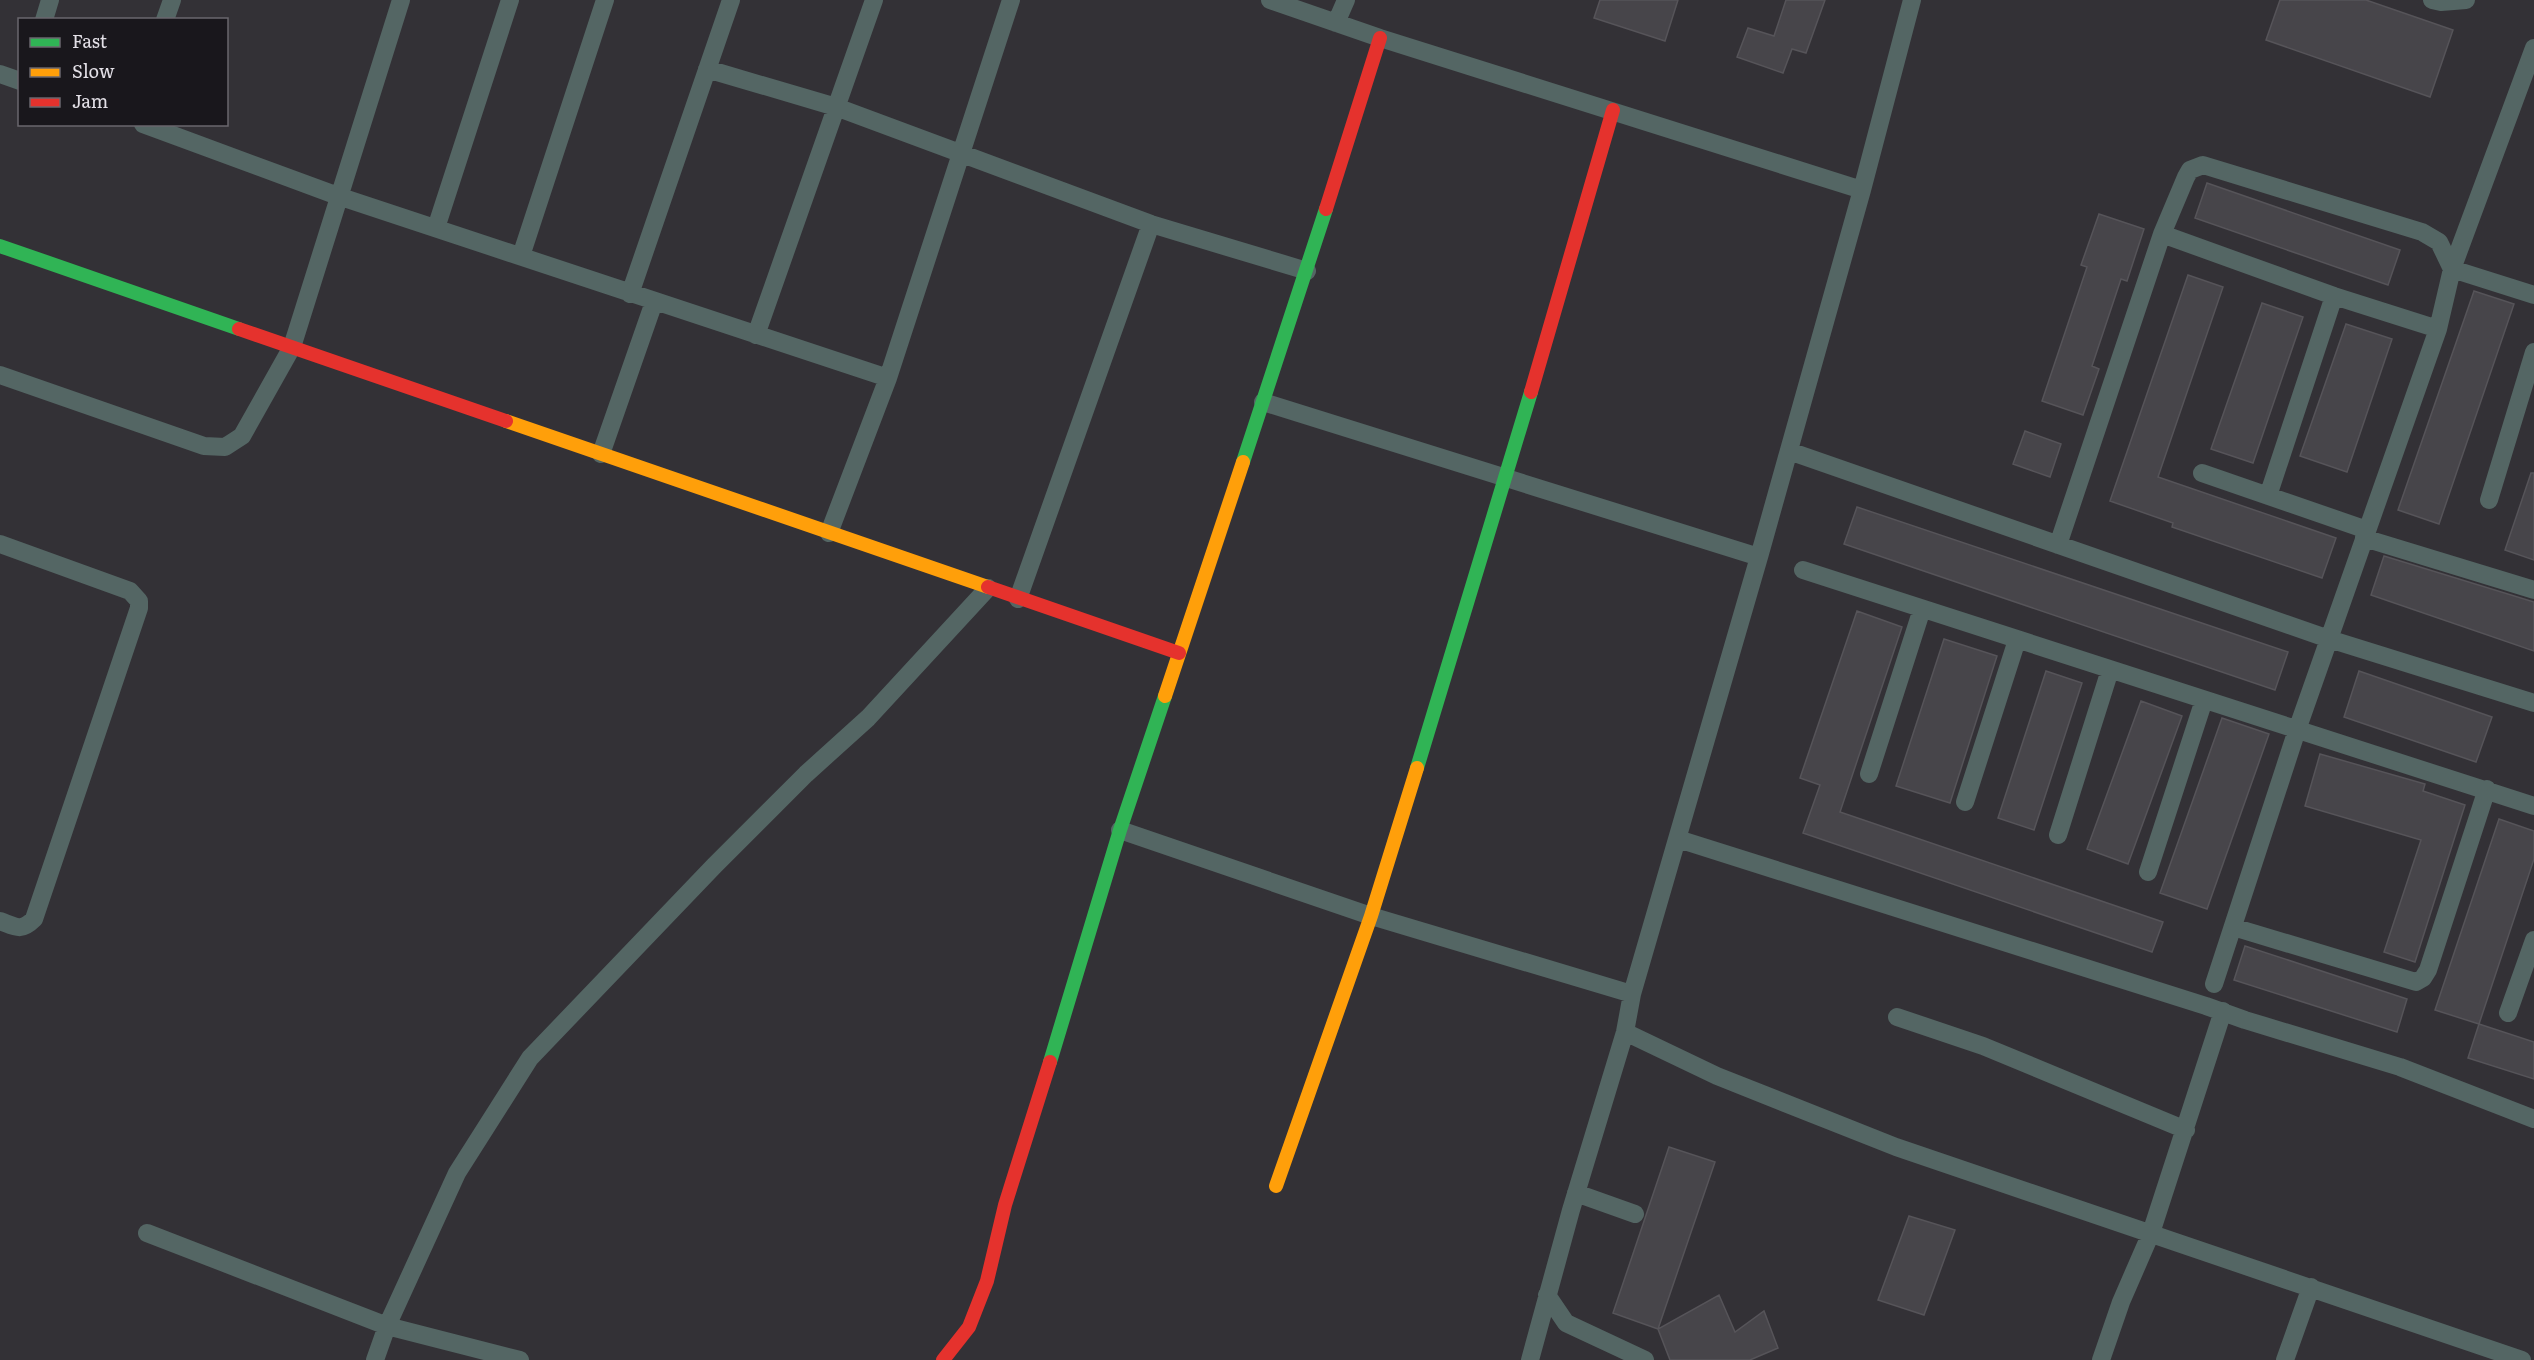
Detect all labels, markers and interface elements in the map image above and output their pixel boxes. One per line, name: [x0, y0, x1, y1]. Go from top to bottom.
legend: [18, 18, 228, 126]
text: Fast: [72, 27, 108, 54]
text: Slow: [72, 57, 115, 84]
text: Jam: [72, 87, 108, 114]

